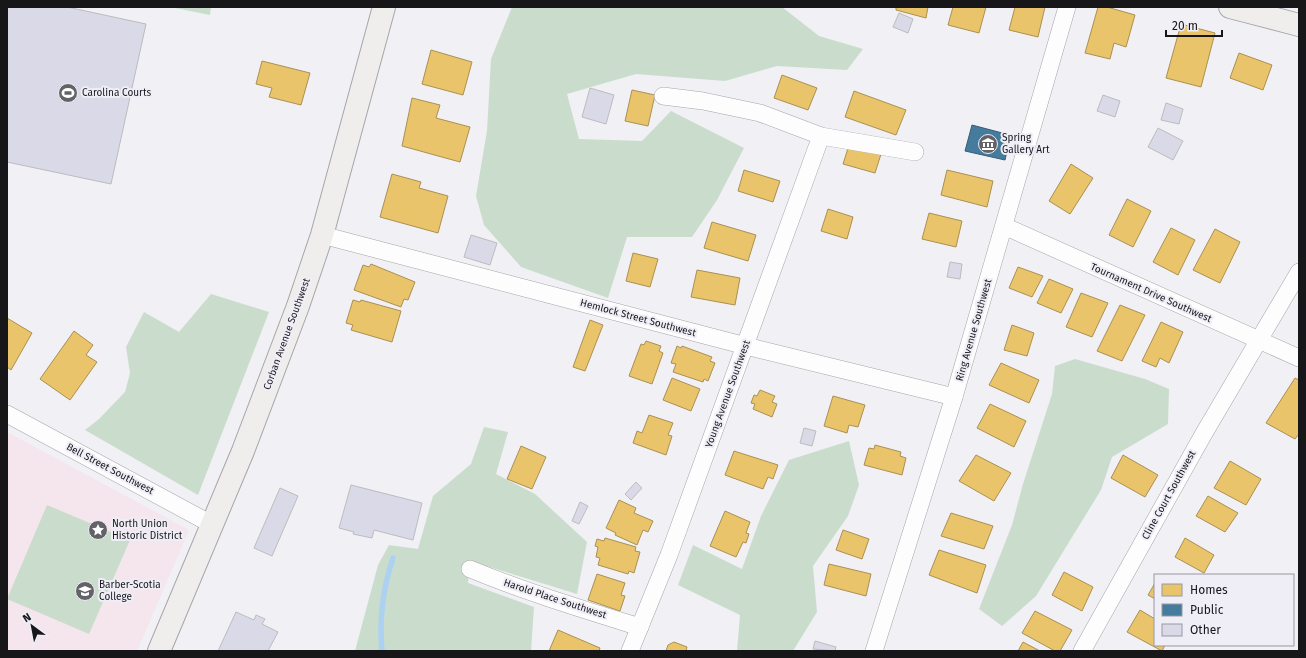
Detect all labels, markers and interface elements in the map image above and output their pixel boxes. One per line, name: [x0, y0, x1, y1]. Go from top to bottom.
scale bar: [1166, 12, 1222, 38]
text: 20 m: [1172, 19, 1198, 33]
sports icon: Carolina Courts: [57, 82, 79, 104]
place label: Carolina Courts: [82, 87, 152, 99]
place label: Spring Gallery Art: [1002, 132, 1050, 156]
museum icon: Spring Gallery Art: [977, 133, 999, 155]
street label: Tournament Drive Southwest: [1089, 261, 1214, 325]
street label: Corban Avenue Southwest: [261, 276, 313, 392]
street label: Ring Avenue Southwest: [954, 277, 994, 383]
street label: Hemlock Street Southwest: [579, 297, 698, 339]
street label: Young Avenue Southwest: [703, 338, 753, 449]
street label: Bell Street Southwest: [64, 441, 156, 497]
street label: Cline Court Southwest: [1140, 448, 1199, 542]
place label: North Union Historic District: [112, 518, 183, 542]
place icon: North Union Historic District: [87, 519, 109, 541]
legend: [1154, 574, 1294, 646]
street label: Harold Place Southwest: [502, 577, 608, 621]
place label: Barber-Scotia College: [99, 579, 161, 603]
school or university icon: Barber-Scotia College: [74, 580, 96, 602]
text: Homes: [1190, 583, 1228, 597]
text: Public: [1190, 603, 1224, 617]
north arrow: [12, 606, 52, 646]
text: N: [20, 610, 34, 625]
text: Other: [1190, 623, 1221, 637]

